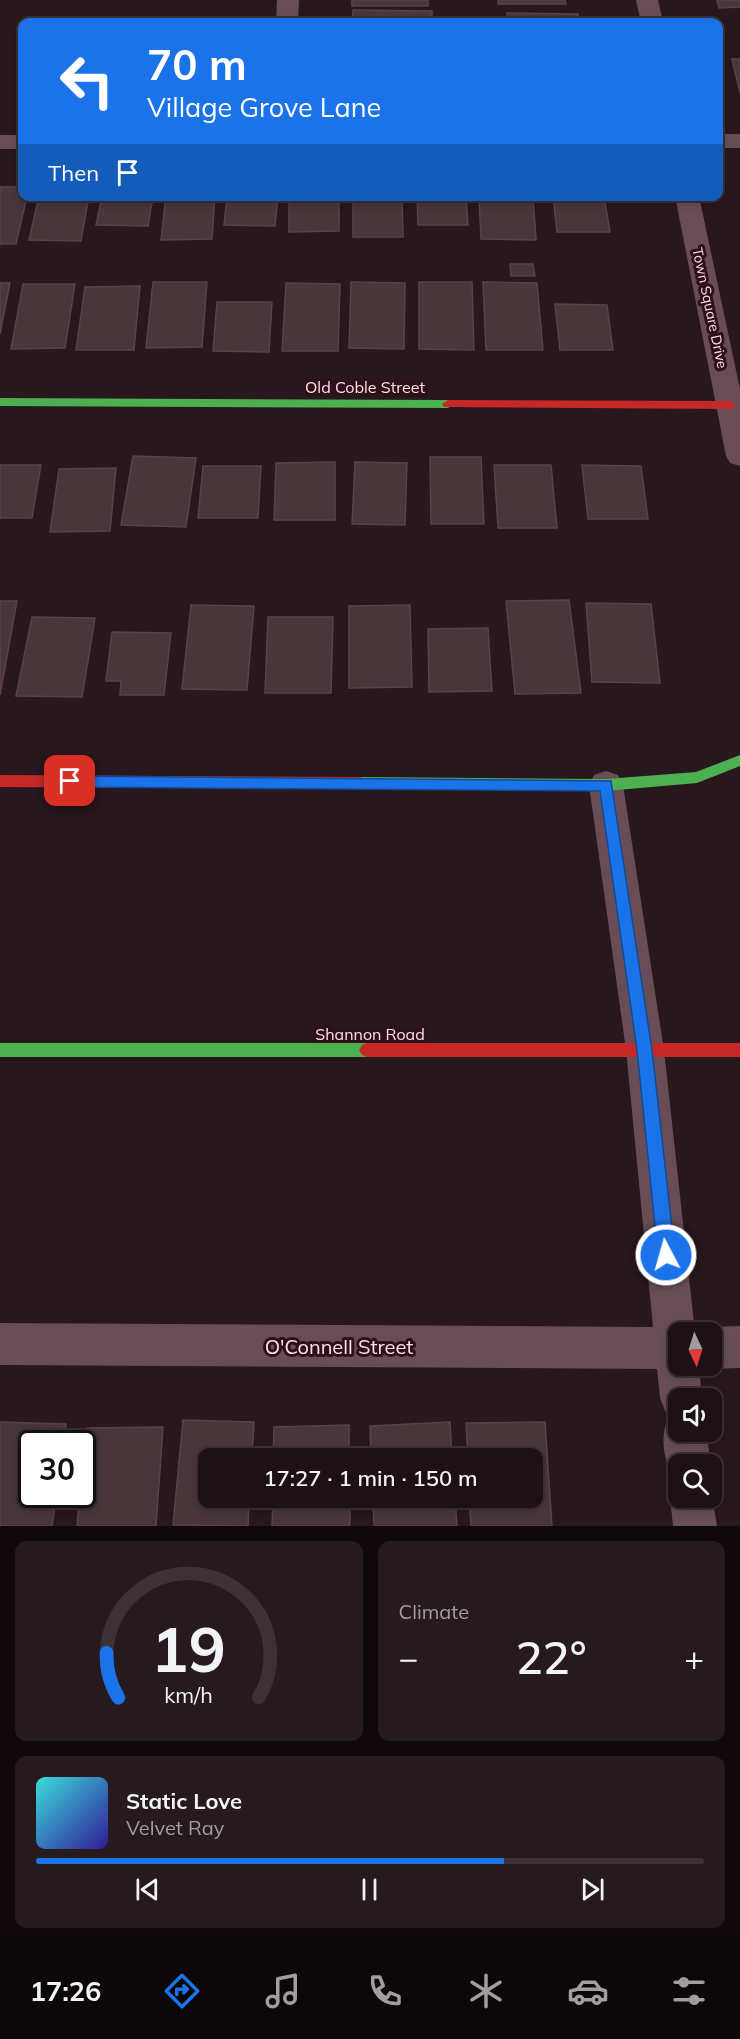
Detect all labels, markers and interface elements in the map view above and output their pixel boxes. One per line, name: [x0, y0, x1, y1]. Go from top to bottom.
text: 70 m: [147, 38, 247, 91]
icon: left: [48, 42, 126, 120]
text: Village Grove Lane: [147, 90, 381, 124]
icon: arrive: [111, 156, 144, 189]
text: Then: [48, 159, 99, 187]
street label: Town Square Drive: [688, 246, 732, 370]
street label: Old Coble Street: [305, 377, 425, 397]
pin: [44, 755, 95, 806]
icon: arrive: [53, 764, 86, 797]
street label: Shannon Road: [315, 1024, 425, 1044]
position arrow: [634, 1223, 698, 1287]
north arrow: [668, 1322, 722, 1376]
map controls: [668, 1322, 722, 1508]
street label: O'Connell Street: [265, 1334, 413, 1359]
button: sound: [668, 1388, 722, 1442]
speed limit sign: 30: [18, 1430, 96, 1508]
button: search: [668, 1454, 722, 1508]
text: 17:27 · 1 min · 150 m: [263, 1464, 478, 1492]
text: Climate: [399, 1599, 469, 1624]
text: 19: [151, 1609, 226, 1688]
text: 22°: [516, 1629, 587, 1685]
text: −: [399, 1637, 418, 1678]
text: +: [684, 1637, 704, 1678]
text: km/h: [164, 1681, 213, 1708]
text: Static Love: [126, 1787, 242, 1815]
text: Velvet Ray: [126, 1815, 224, 1840]
icon: previous: [131, 1873, 164, 1906]
icon: pause: [353, 1873, 386, 1906]
icon: next: [576, 1873, 609, 1906]
icon: directions: [161, 1970, 203, 2012]
icon: music: [262, 1970, 304, 2012]
icon: phone: [364, 1970, 406, 2012]
icon: climate: [465, 1970, 507, 2012]
icon: car: [567, 1970, 609, 2012]
icon: filters: [668, 1970, 710, 2012]
text: 17:26: [30, 1974, 101, 2008]

